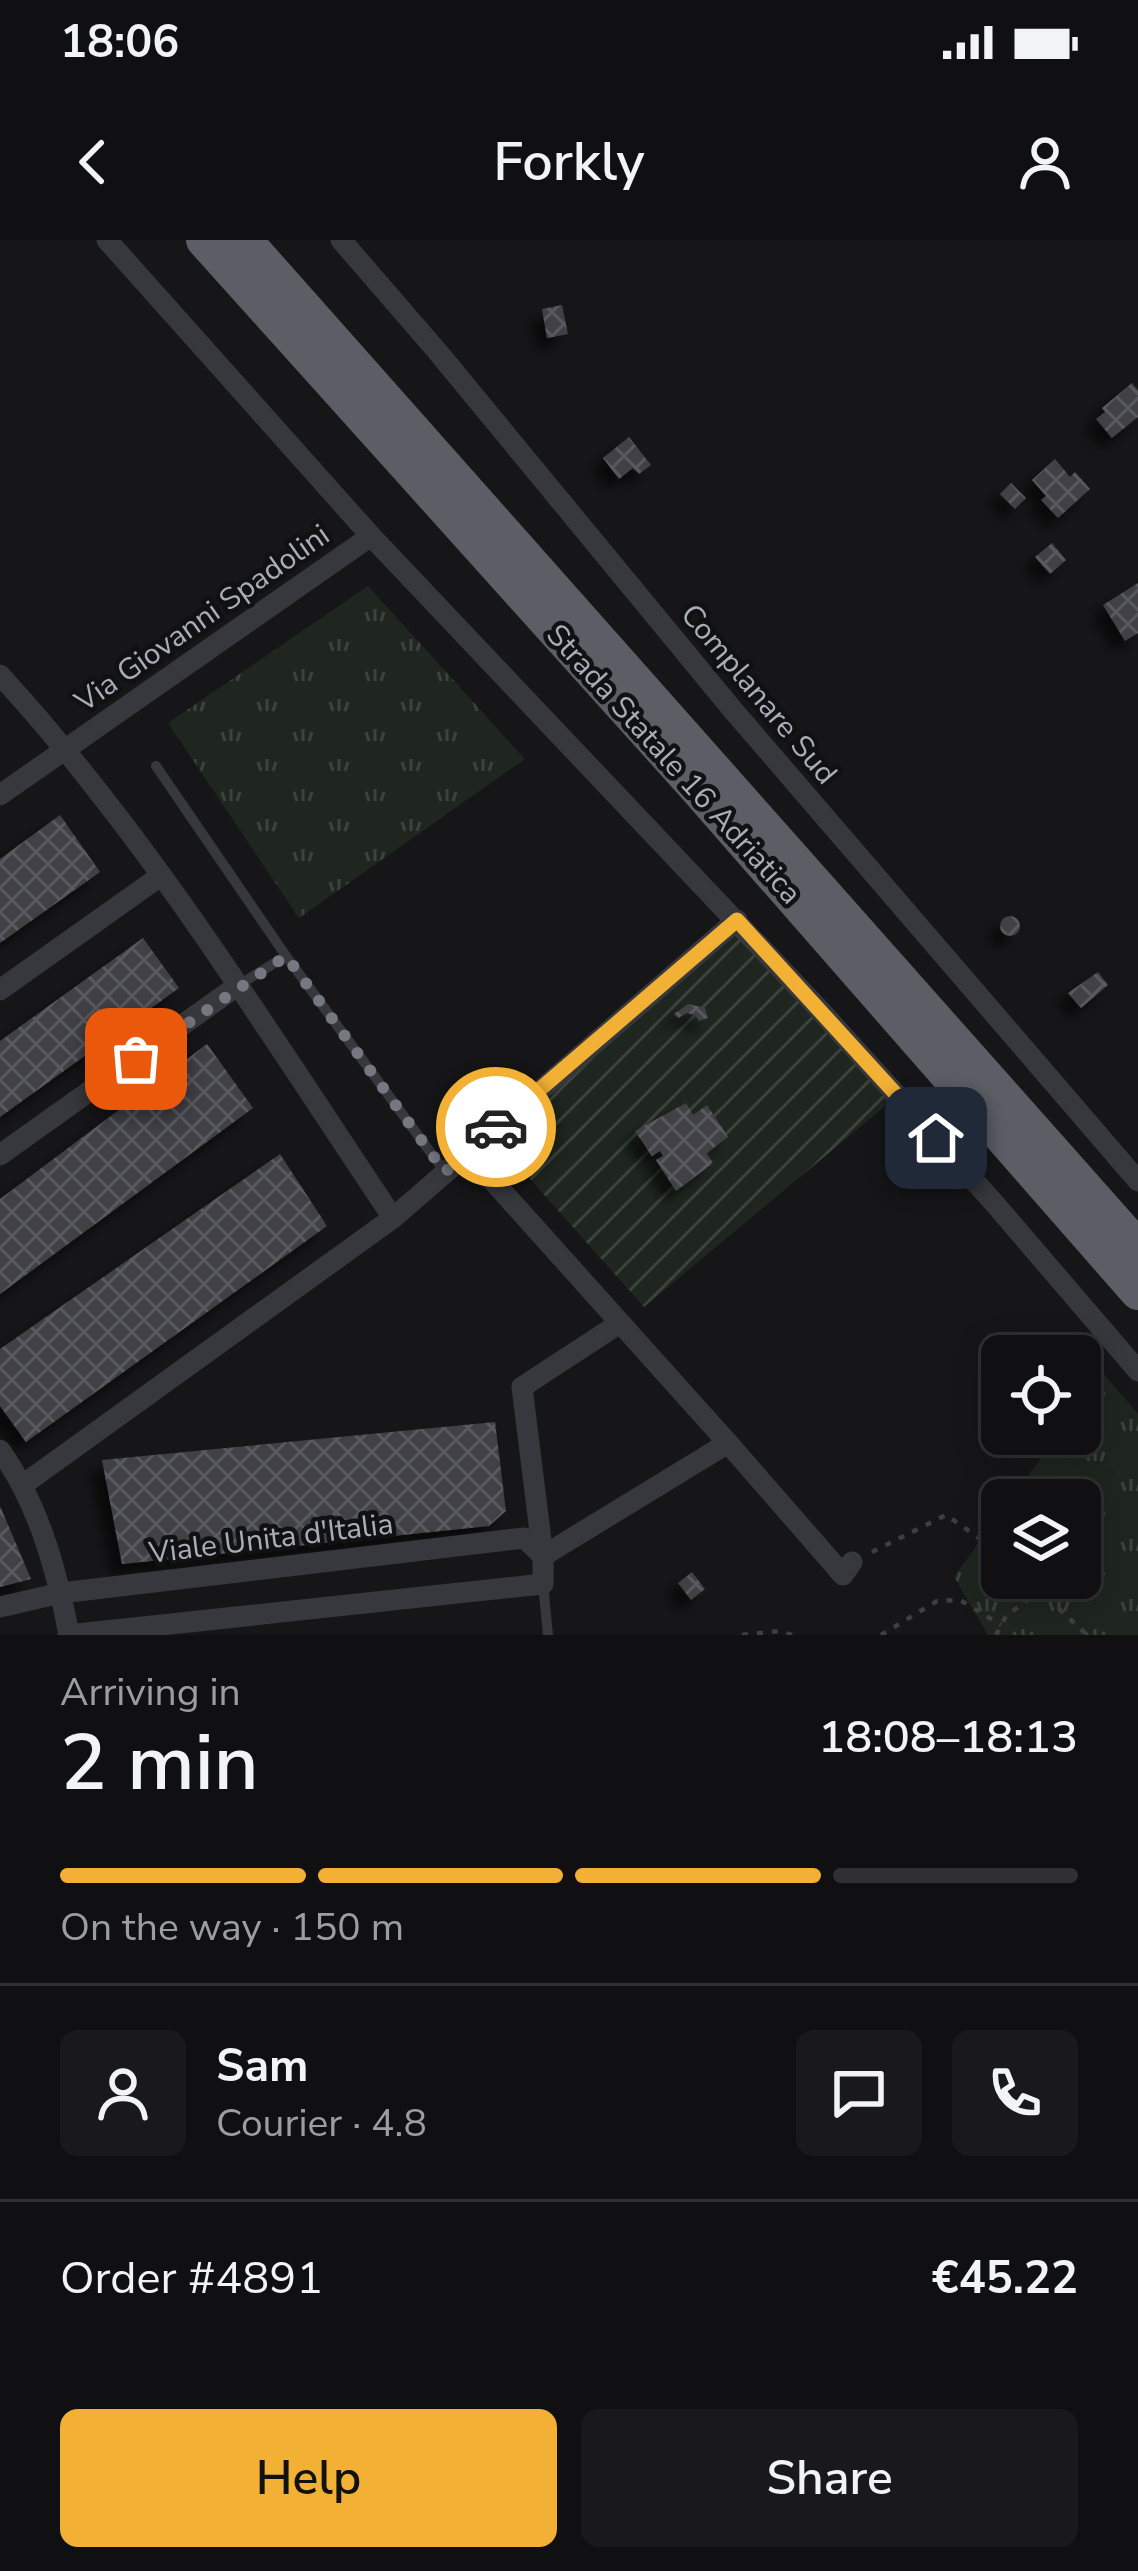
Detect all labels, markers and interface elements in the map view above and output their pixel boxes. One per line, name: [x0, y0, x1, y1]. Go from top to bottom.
text: 18:06: [60, 12, 179, 73]
text: Forkly: [493, 125, 645, 199]
icon: back: [60, 129, 126, 195]
icon: person: [1012, 129, 1078, 195]
street label: Via Giovanni Spadolini: [66, 515, 338, 722]
street label: Complanare Sud: [671, 595, 846, 793]
street label: Strada Statale 16 Adriatica: [537, 615, 811, 913]
pin: [85, 1008, 187, 1110]
icon: bag: [103, 1026, 169, 1092]
courier: [436, 1067, 556, 1187]
pin: [885, 1087, 987, 1189]
icon: car: [463, 1094, 529, 1160]
icon: home: [903, 1105, 969, 1171]
map controls: [981, 1335, 1101, 1599]
button: locate: [981, 1335, 1101, 1455]
button: layers: [981, 1479, 1101, 1599]
street label: Viale Unita d'Italia: [146, 1503, 396, 1574]
text: Arriving in: [60, 1666, 241, 1719]
text: 18:08–18:13: [818, 1707, 1078, 1768]
text: 2 min: [60, 1710, 259, 1817]
text: On the way · 150 m: [60, 1901, 404, 1954]
button: person: [60, 2030, 186, 2156]
button: chat: [796, 2030, 922, 2156]
button: phone: [952, 2030, 1078, 2156]
text: Sam: [216, 2036, 308, 2097]
text: Courier · 4.8: [216, 2097, 427, 2150]
text: Order #4891: [60, 2248, 323, 2309]
text: €45.22: [932, 2248, 1078, 2309]
button: Help: [60, 2409, 557, 2547]
button: Share: [581, 2409, 1078, 2547]

